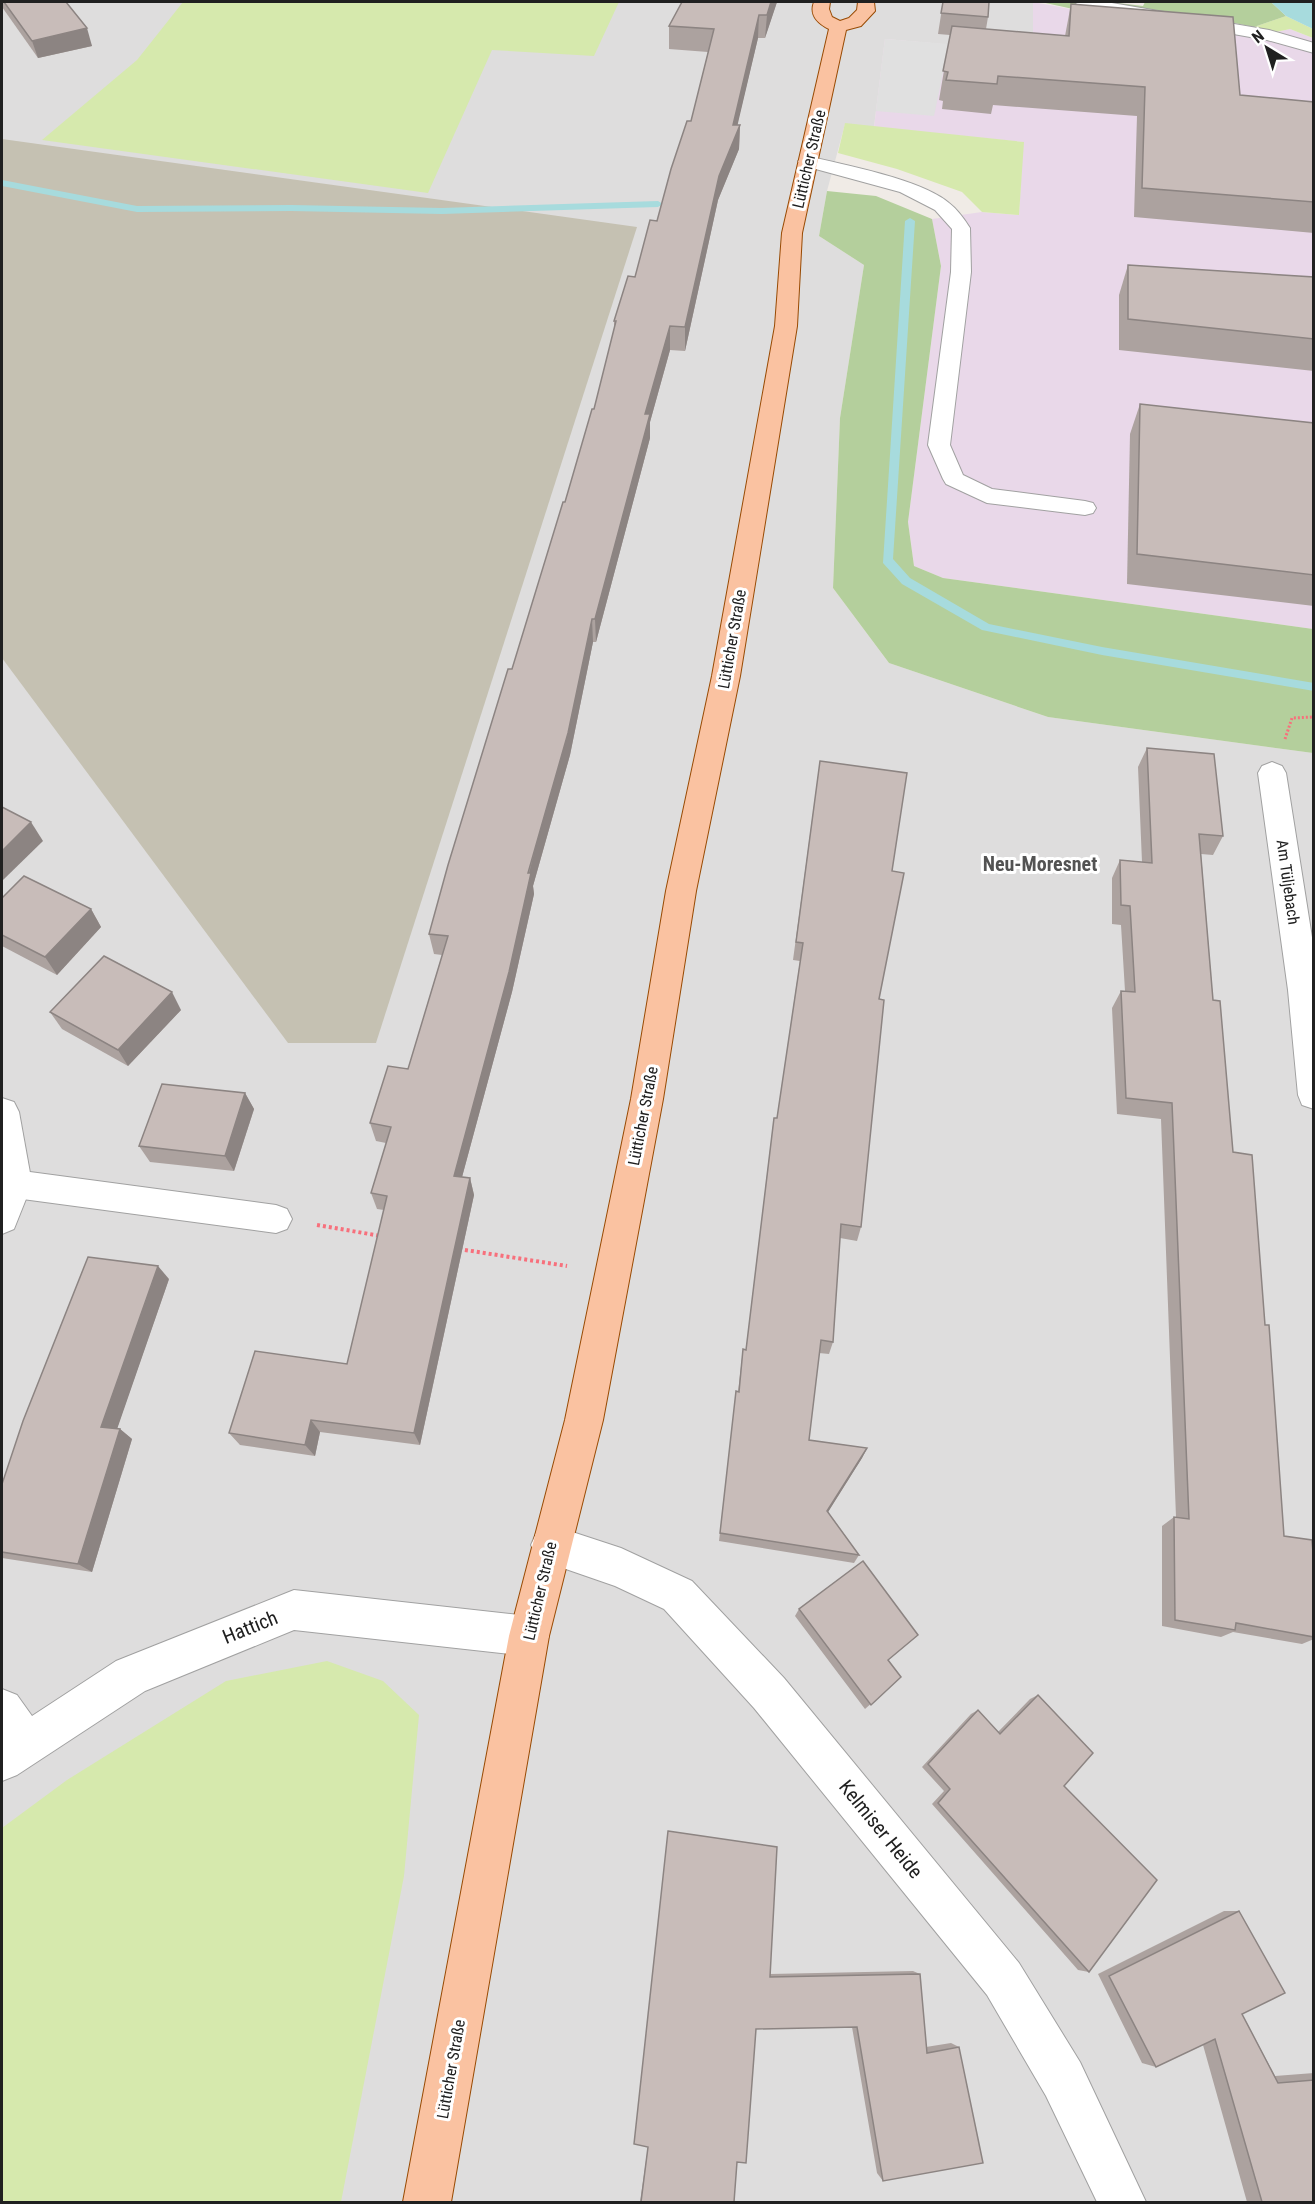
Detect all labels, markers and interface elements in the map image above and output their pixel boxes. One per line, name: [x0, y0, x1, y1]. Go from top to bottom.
north arrow: [1237, 18, 1297, 78]
text: N: [1248, 26, 1268, 47]
street label: Lütticher Straße: [788, 108, 830, 210]
street label: Lütticher Straße: [714, 588, 750, 690]
street label: Am Tüljebach: [1273, 838, 1303, 926]
district label: Neu-Moresnet: [983, 852, 1097, 876]
street label: Lütticher Straße: [624, 1065, 662, 1167]
street label: Lütticher Straße: [519, 1540, 561, 1642]
street label: Hattich: [219, 1605, 281, 1649]
street label: Kelmiser Heide: [834, 1775, 928, 1883]
street label: Lütticher Straße: [433, 2018, 469, 2120]

